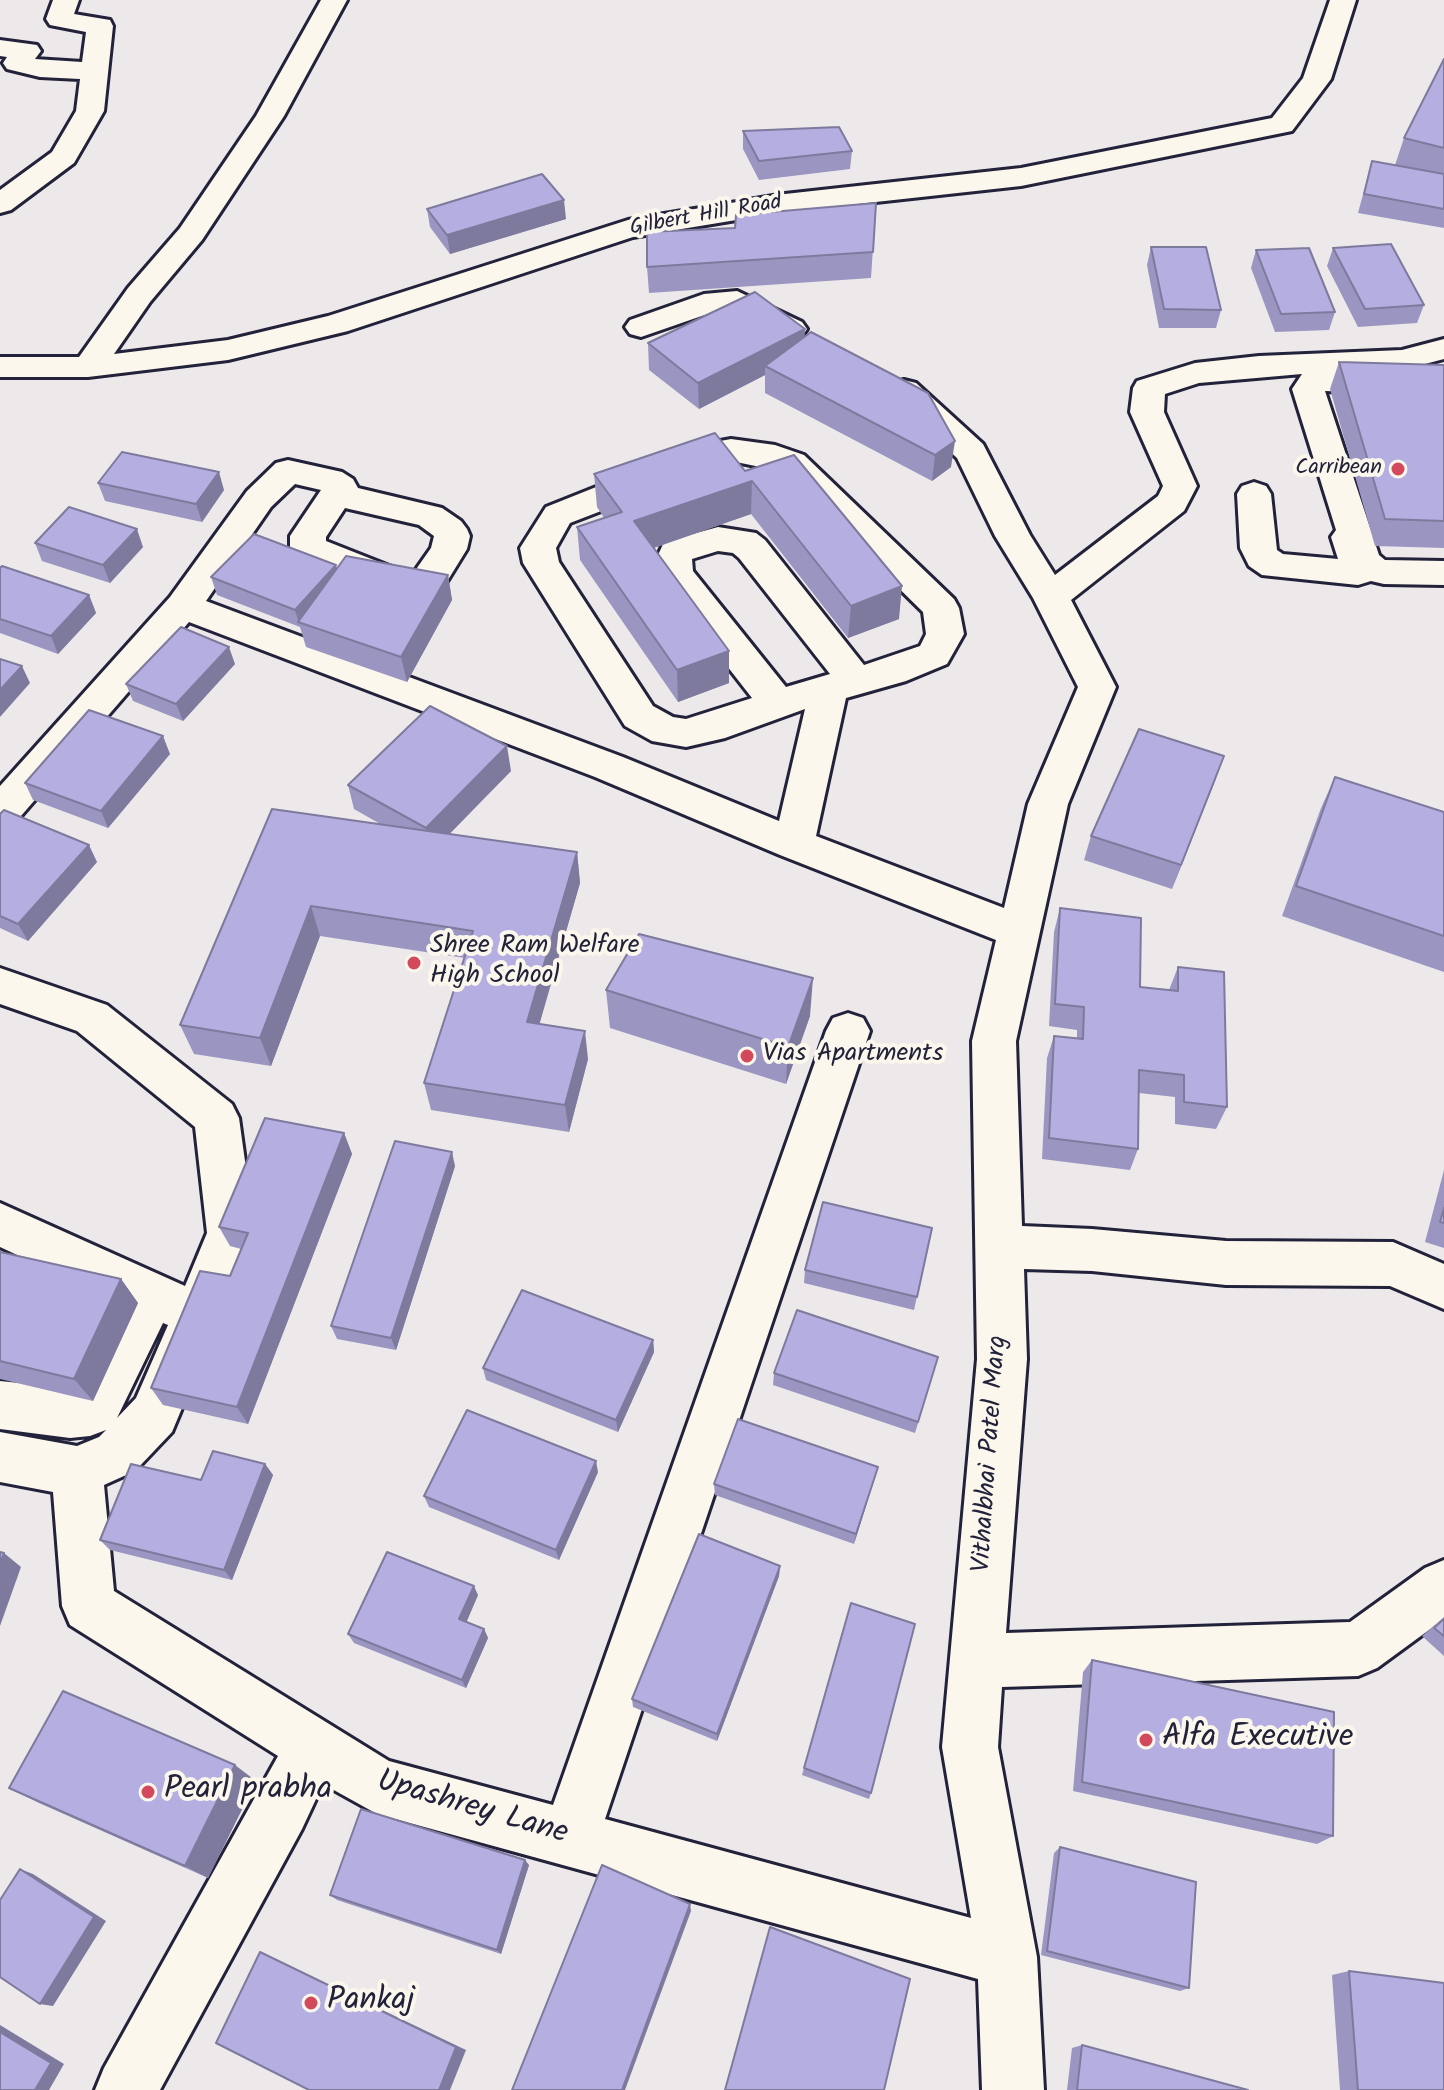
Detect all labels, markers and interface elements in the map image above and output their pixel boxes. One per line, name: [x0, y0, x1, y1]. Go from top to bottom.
street label: Gilbert Hill Road: [628, 191, 784, 243]
place label: Carribean: [1295, 456, 1382, 482]
marker: Carribean: [1389, 460, 1407, 478]
place label: Shree Ram Welfare High School: [430, 932, 639, 994]
marker: Shree Ram Welfare High School: [405, 954, 423, 972]
place label: Vias Apartments: [763, 1040, 943, 1072]
marker: Vias Apartments: [738, 1047, 756, 1065]
street label: Vithalbhai Patel Marg: [968, 1334, 1016, 1574]
place label: Alfa Executive: [1162, 1721, 1353, 1759]
marker: Alfa Executive: [1137, 1731, 1155, 1749]
street label: Upashrey Lane: [372, 1764, 572, 1856]
place label: Pearl prabha: [164, 1773, 332, 1811]
marker: Pearl prabha: [139, 1783, 157, 1801]
place label: Pankaj: [327, 1984, 415, 2022]
marker: Pankaj: [302, 1994, 320, 2012]

